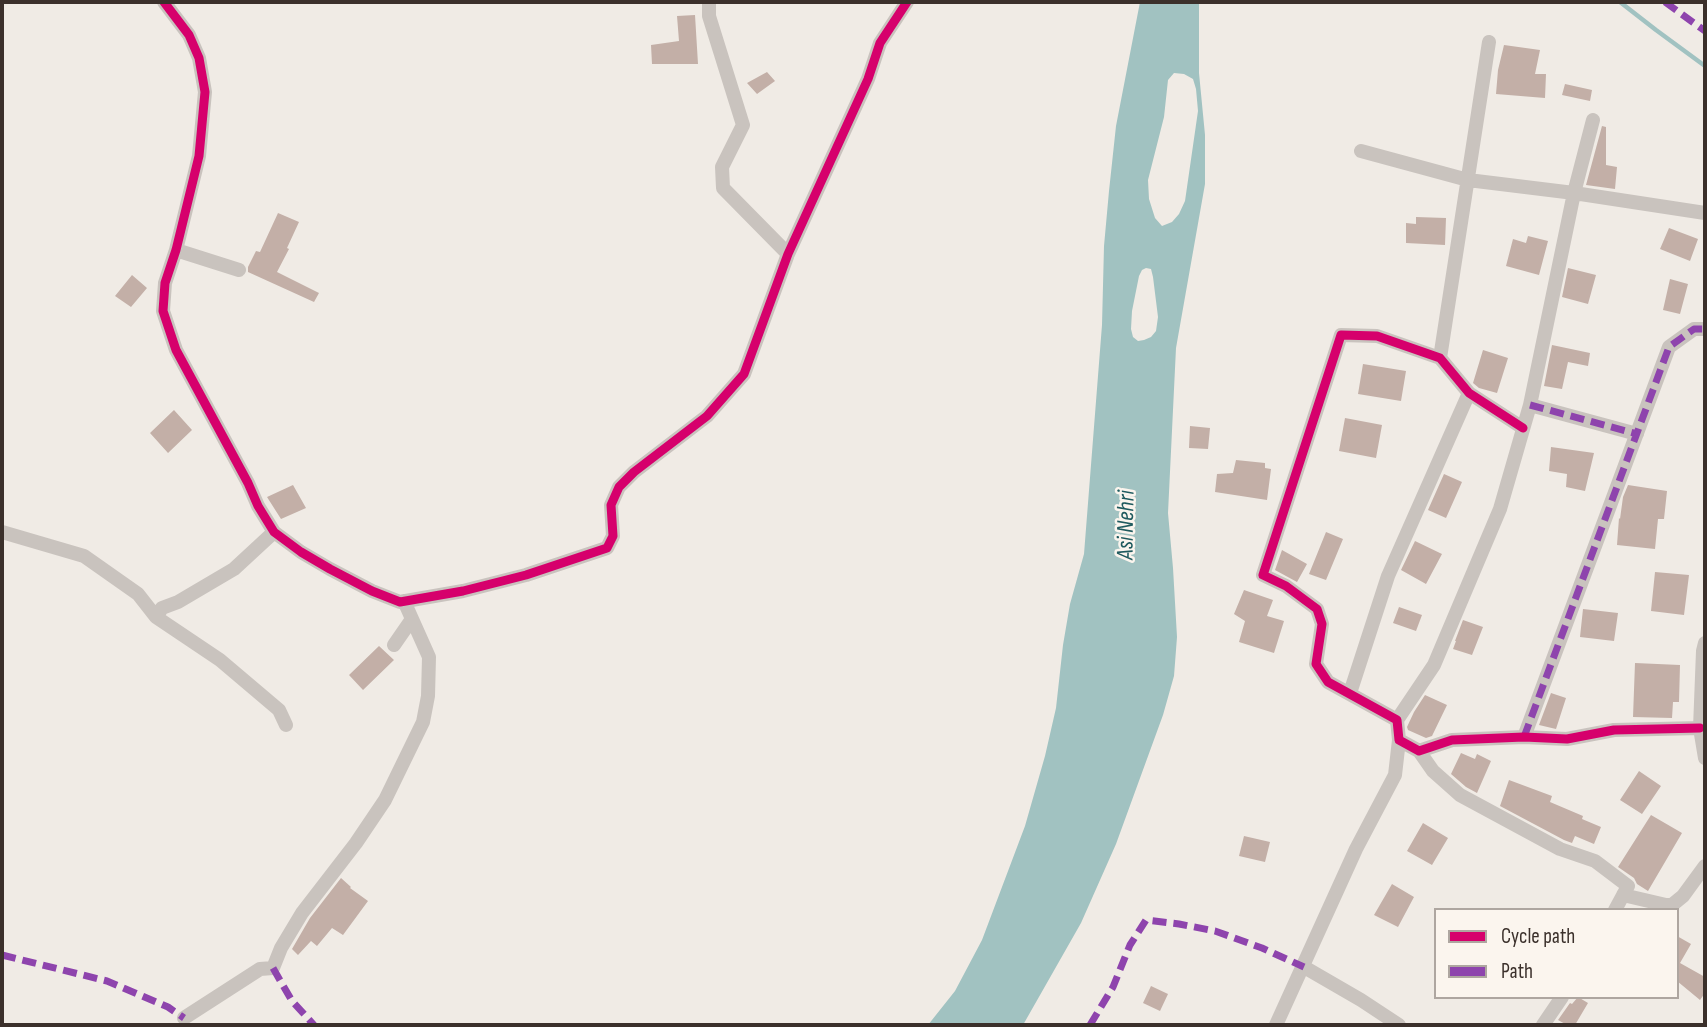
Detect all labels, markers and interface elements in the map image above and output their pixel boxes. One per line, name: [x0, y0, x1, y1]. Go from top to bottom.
water label: Asi Nehri: [1112, 490, 1142, 560]
legend: [1434, 908, 1679, 999]
text: Cycle path: [1501, 924, 1575, 949]
text: Path: [1501, 959, 1533, 984]

